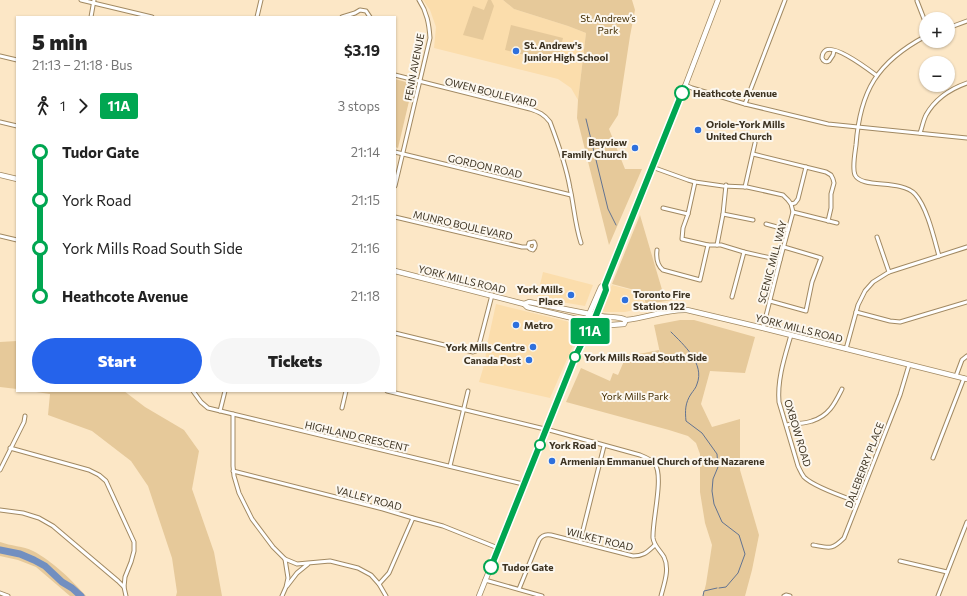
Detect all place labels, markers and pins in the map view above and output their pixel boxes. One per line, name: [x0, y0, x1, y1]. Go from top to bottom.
place label: St. Andrew's Junior High School: [524, 39, 609, 63]
marker: St. Andrew's Junior High School: [511, 46, 521, 56]
marker: Heathcote Avenue: [674, 85, 690, 101]
place label: Heathcote Avenue: [693, 87, 777, 99]
place label: Oriole-York Mills United Church: [706, 118, 785, 142]
marker: Oriole-York Mills United Church: [693, 125, 703, 135]
place label: Bayview Family Church: [562, 136, 628, 160]
marker: Bayview Family Church: [630, 143, 640, 153]
place label: York Mills Place: [517, 283, 563, 307]
place label: Toronto Fire Station 122: [633, 288, 690, 312]
marker: York Mills Place: [566, 290, 576, 300]
marker: Toronto Fire Station 122: [620, 295, 630, 305]
place label: Metro: [524, 319, 553, 331]
marker: Metro: [511, 320, 521, 330]
place label: York Mills Centre: [446, 341, 525, 353]
marker: York Mills Centre: [528, 342, 538, 352]
marker: York Mills Road South Side: [569, 351, 581, 363]
place label: York Mills Road South Side: [584, 351, 707, 363]
place label: Canada Post: [464, 354, 521, 366]
marker: Canada Post: [524, 355, 534, 365]
marker: York Road: [534, 439, 546, 451]
place label: York Road: [549, 439, 596, 451]
place label: Armenian Emmanuel Church of the Nazarene: [560, 455, 764, 467]
marker: Armenian Emmanuel Church of the Nazarene: [547, 456, 557, 466]
marker: Tudor Gate: [483, 559, 499, 575]
place label: Tudor Gate: [502, 561, 553, 573]

